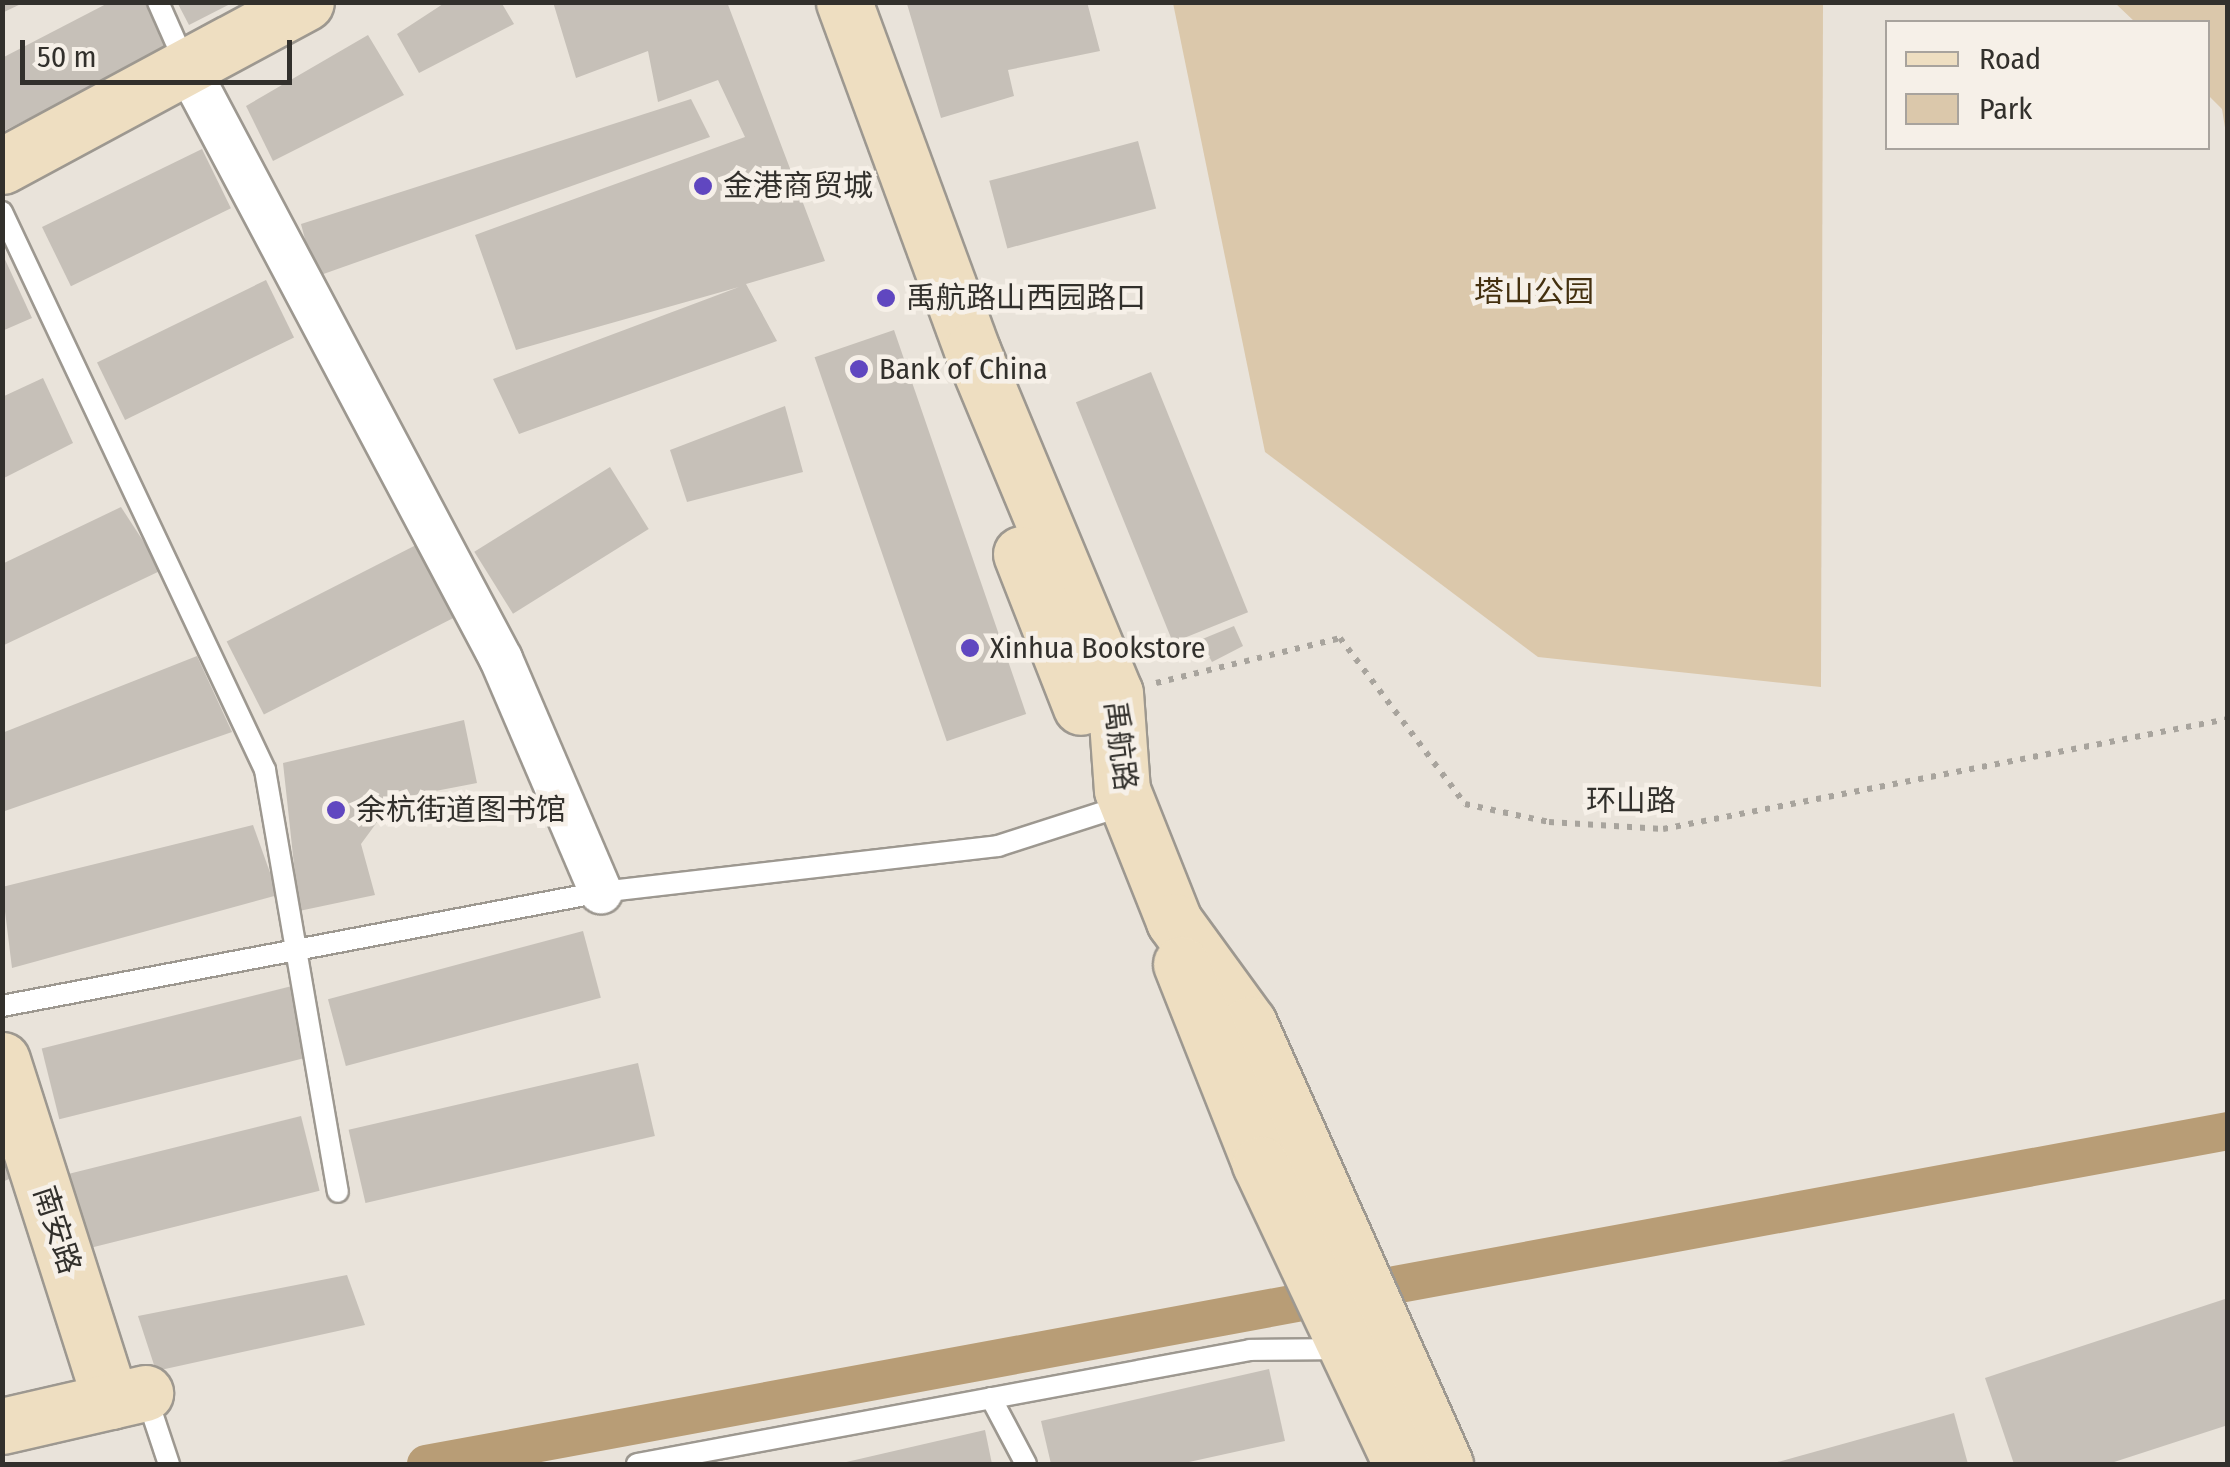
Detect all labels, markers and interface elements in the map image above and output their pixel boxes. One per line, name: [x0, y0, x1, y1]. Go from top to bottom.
scale bar: [25, 20, 298, 82]
legend: [1885, 20, 2210, 150]
text: 50 m: [37, 39, 97, 75]
text: Road: [1979, 41, 2041, 77]
text: Park: [1979, 91, 2032, 127]
place label: 金港商贸城: [723, 168, 873, 204]
marker: 金港商贸城: [692, 175, 714, 197]
park label: 塔山公园: [1474, 274, 1594, 310]
place label: 禹航路山西园路口: [906, 280, 1146, 316]
marker: 禹航路山西园路口: [875, 287, 897, 309]
place label: Bank of China: [879, 351, 1048, 387]
marker: Bank of China: [848, 358, 870, 380]
place label: Xinhua Bookstore: [990, 630, 1205, 666]
marker: Xinhua Bookstore: [959, 637, 981, 659]
street label: 禹航路: [1097, 699, 1143, 793]
street label: 环山路: [1586, 783, 1676, 819]
place label: 余杭街道图书馆: [356, 792, 566, 828]
marker: 余杭街道图书馆: [325, 799, 347, 821]
street label: 南安路: [26, 1182, 88, 1278]

